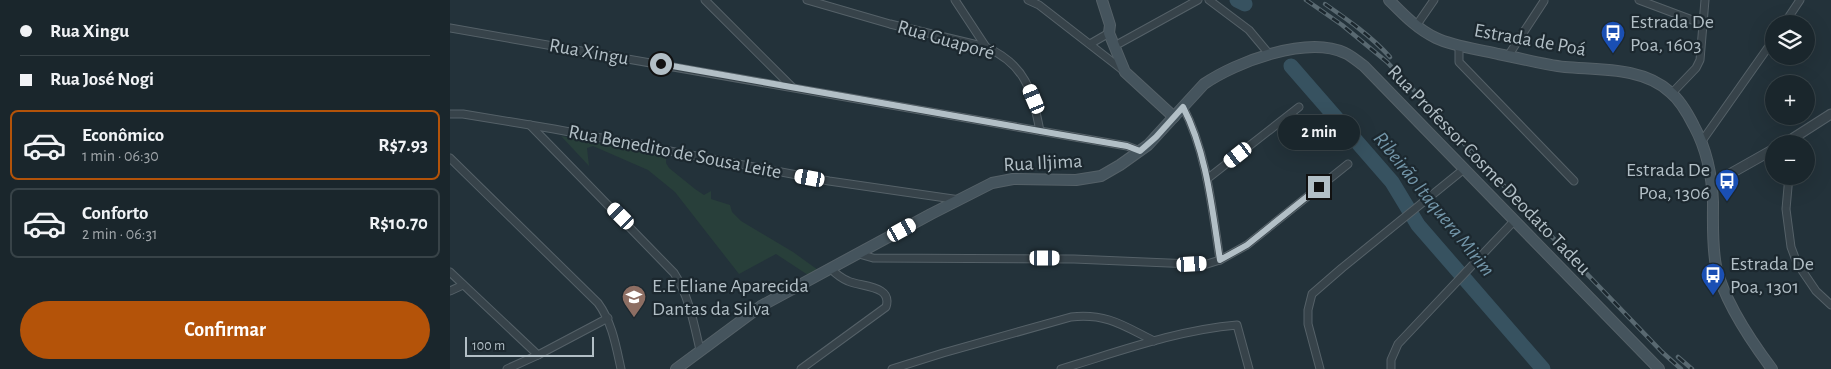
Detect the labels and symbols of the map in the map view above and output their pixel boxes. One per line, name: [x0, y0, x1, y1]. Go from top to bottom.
place label: Estrada De Poa, 1603: [1630, 12, 1714, 55]
street label: Rua Guaporé: [895, 17, 997, 63]
street label: Estrada de Poá: [1472, 20, 1588, 60]
bus stop icon: Estrada De Poa, 1603: [1600, 20, 1626, 54]
street label: Rua Xingu: [548, 35, 630, 69]
route start: [650, 53, 672, 75]
street label: Rua Professor Cosme Deodato Tadeu: [1384, 61, 1594, 279]
car: [1021, 82, 1046, 116]
callout: 2 min: [1278, 114, 1360, 150]
street label: Rua Benedito de Sousa Leite: [567, 122, 783, 182]
water label: Ribeirão Itaquera Mirim: [1369, 128, 1499, 280]
car: [1221, 140, 1254, 170]
street label: Rua Iljima: [1003, 151, 1083, 175]
place label: Estrada De Poa, 1306: [1626, 160, 1710, 203]
car: [793, 168, 826, 188]
bus stop icon: Estrada De Poa, 1306: [1714, 168, 1740, 202]
route end: [1308, 176, 1330, 198]
car: [605, 200, 636, 232]
car: [885, 216, 918, 244]
car: [1030, 251, 1060, 266]
place label: Estrada De Poa, 1301: [1730, 254, 1814, 297]
car: [1176, 256, 1207, 272]
bus stop icon: Estrada De Poa, 1301: [1700, 262, 1726, 296]
place label: E.E Eliane Aparecida Dantas da Silva: [652, 276, 809, 319]
school or university icon: E.E Eliane Aparecida Dantas da Silva: [621, 284, 647, 318]
scale bar: [465, 334, 594, 357]

